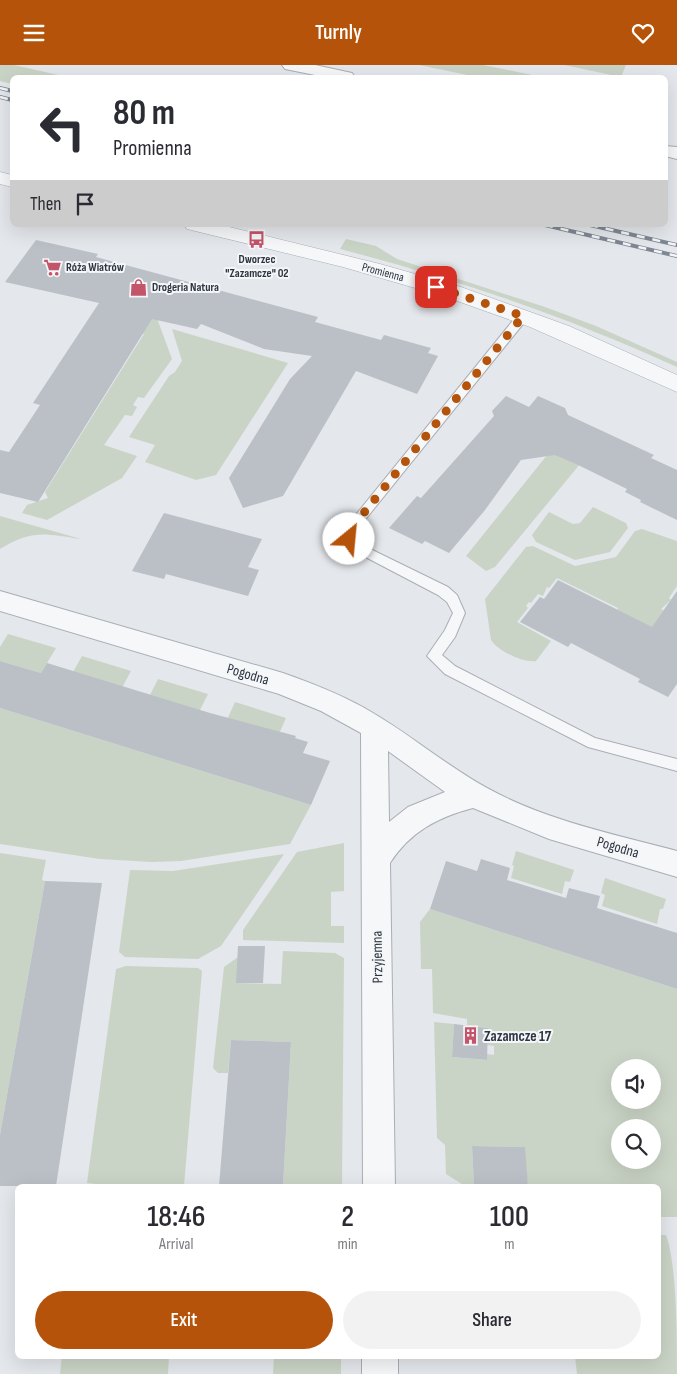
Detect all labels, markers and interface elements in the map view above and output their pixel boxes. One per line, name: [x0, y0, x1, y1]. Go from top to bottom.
icon: menu: [20, 19, 48, 47]
text: Turnly: [315, 19, 362, 46]
icon: heart: [629, 19, 657, 47]
text: 80 m: [113, 92, 175, 135]
icon: left: [30, 95, 95, 160]
text: Promienna: [113, 135, 192, 162]
icon: arrive: [71, 190, 99, 218]
text: Then: [30, 193, 61, 216]
bus stop icon: Dworzec "Zazamcze" 02: [247, 230, 267, 250]
place label: Dworzec "Zazamcze" 02: [225, 252, 289, 281]
supermarket icon: Róża Wiatrów: [42, 257, 62, 277]
place label: Róża Wiatrów: [66, 260, 125, 275]
street label: Promienna: [360, 260, 406, 285]
pin: [415, 266, 457, 308]
icon: arrive: [422, 273, 450, 301]
shop icon: Drogeria Natura: [128, 277, 148, 297]
place label: Drogeria Natura: [152, 280, 219, 295]
position arrow: [322, 512, 374, 564]
street label: Pogodna: [225, 659, 271, 690]
street label: Pogodna: [595, 832, 641, 863]
street label: Przyjemna: [368, 930, 387, 983]
building icon: Zazamcze 17: [460, 1026, 480, 1046]
place label: Zazamcze 17: [484, 1027, 552, 1046]
map controls: [611, 1059, 661, 1169]
button: sound: [611, 1059, 661, 1109]
button: search: [611, 1119, 661, 1169]
text: 18:46: [147, 1199, 205, 1235]
text: 2: [341, 1199, 354, 1235]
text: 100: [490, 1199, 529, 1235]
text: Arrival: [159, 1235, 194, 1254]
text: min: [338, 1235, 358, 1254]
text: m: [504, 1235, 515, 1254]
button: Exit: [35, 1291, 333, 1349]
button: Share: [343, 1291, 641, 1349]

